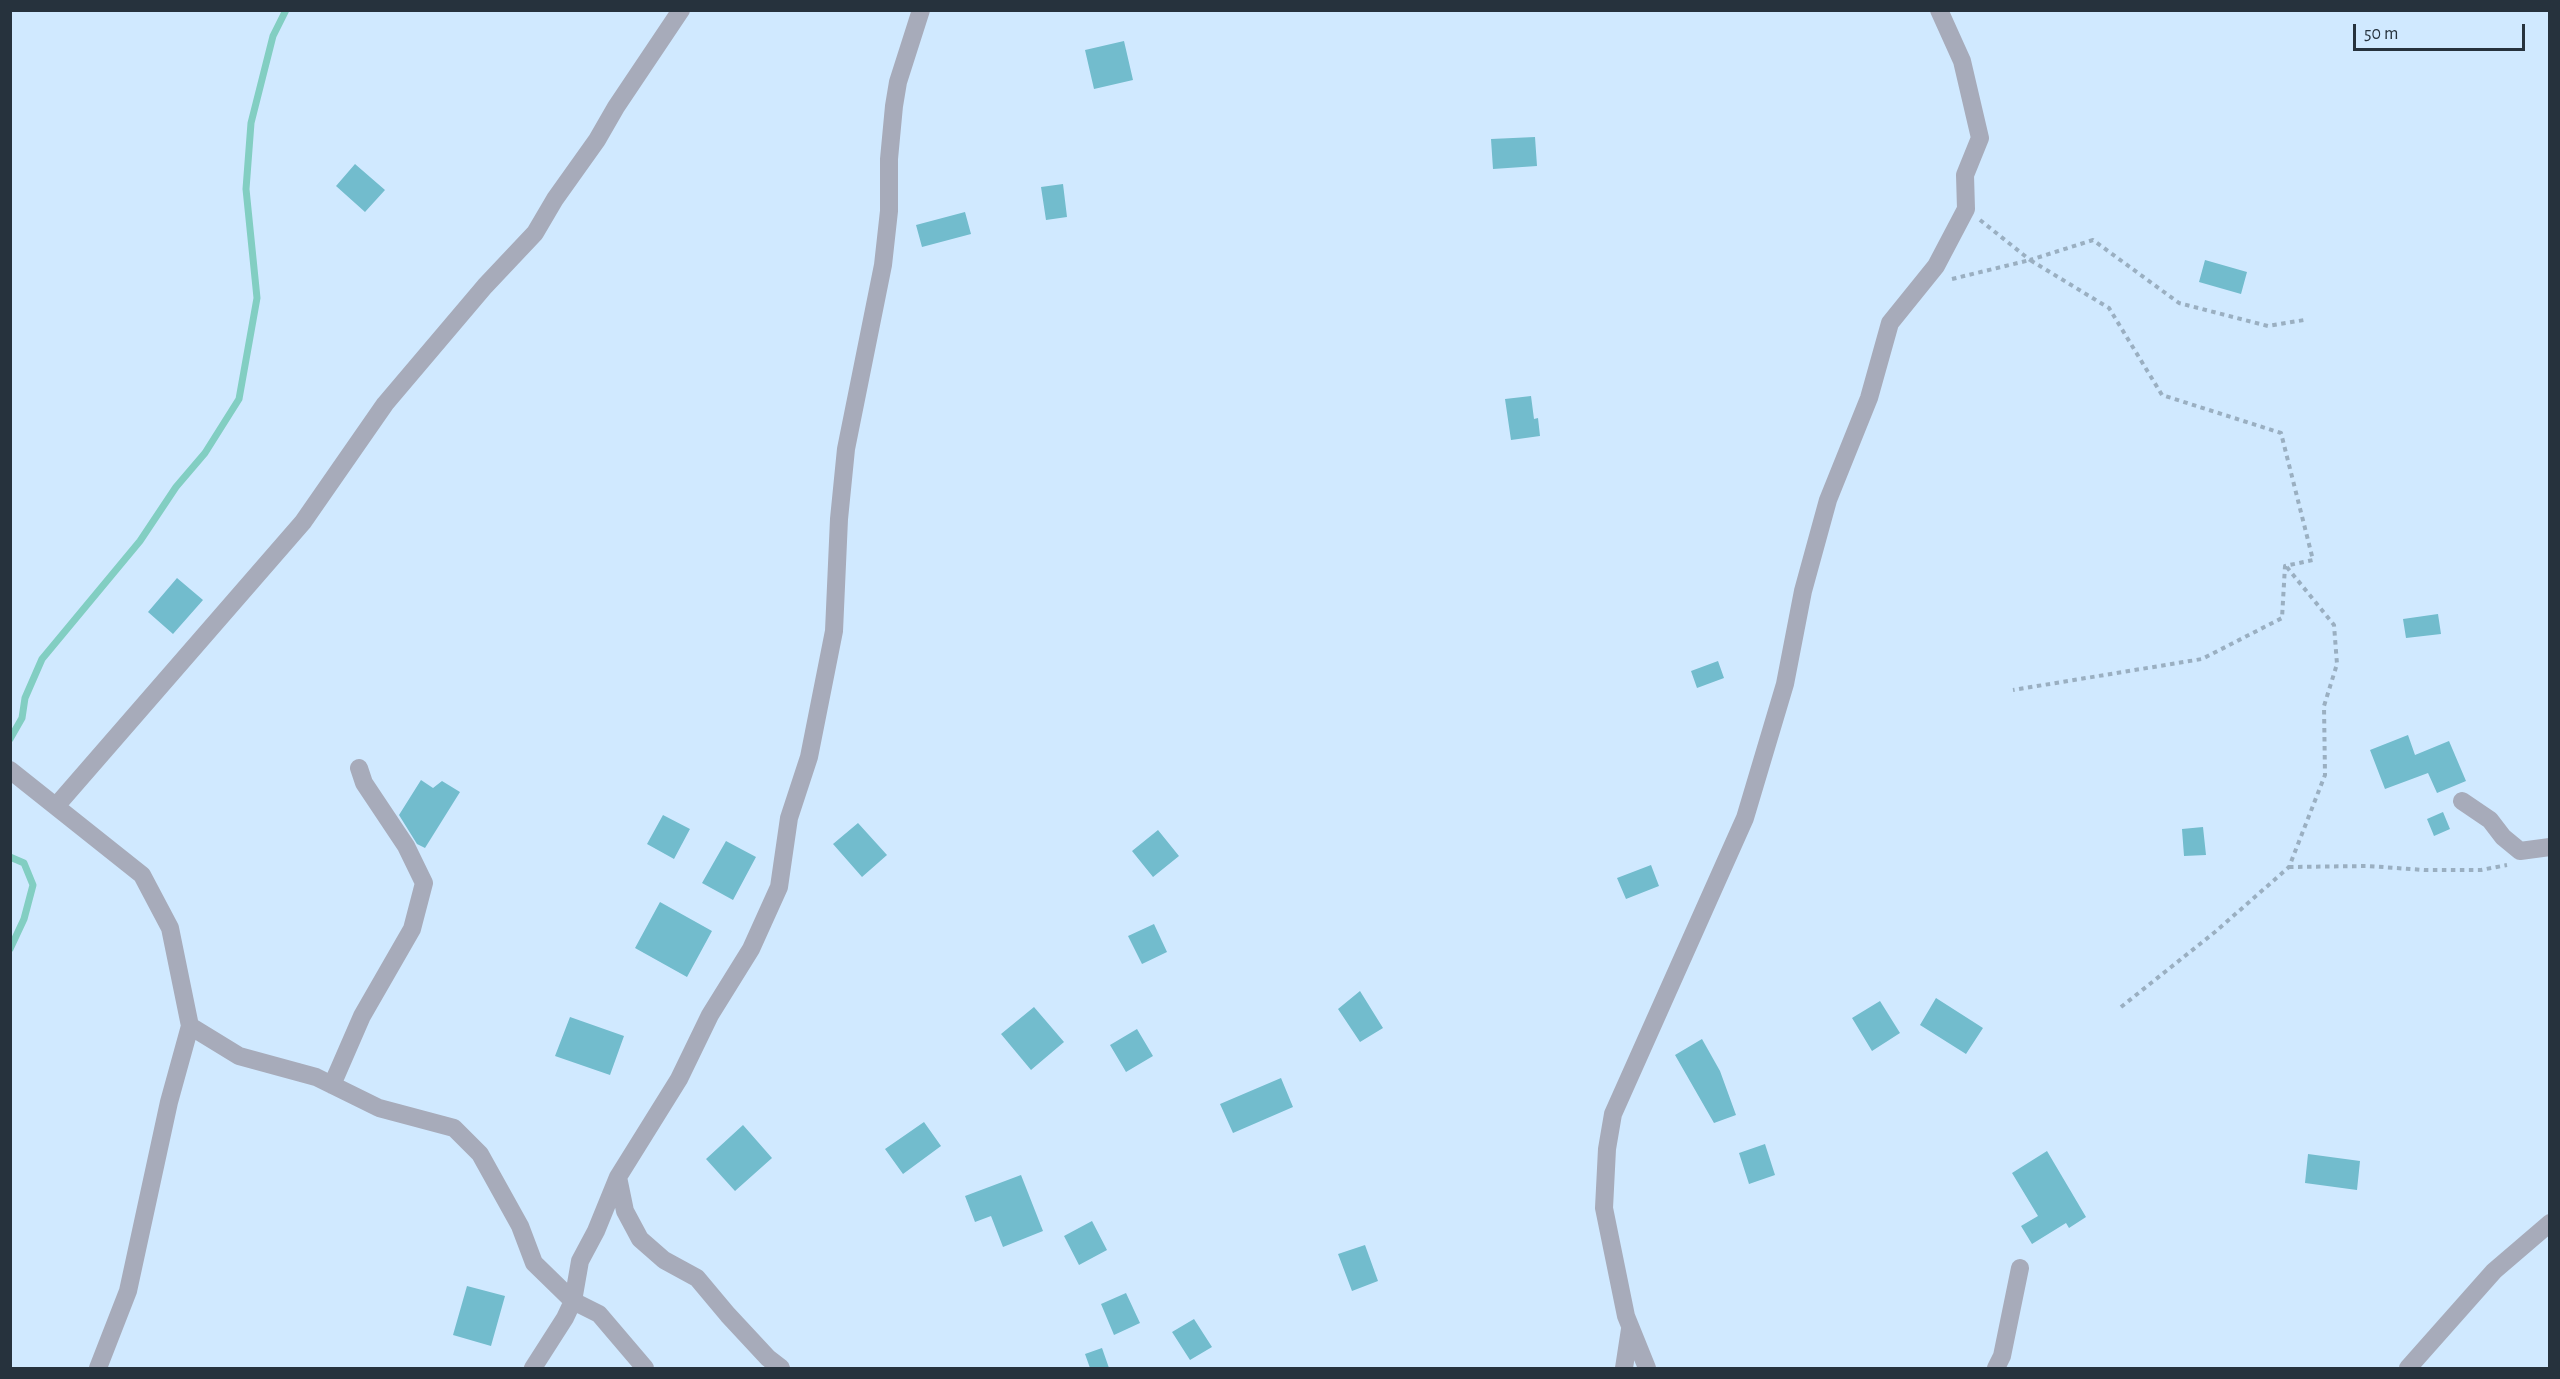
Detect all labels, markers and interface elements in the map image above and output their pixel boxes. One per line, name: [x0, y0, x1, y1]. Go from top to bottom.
scale bar: [2356, 12, 2528, 50]
text: 50 m: [2364, 25, 2398, 43]

